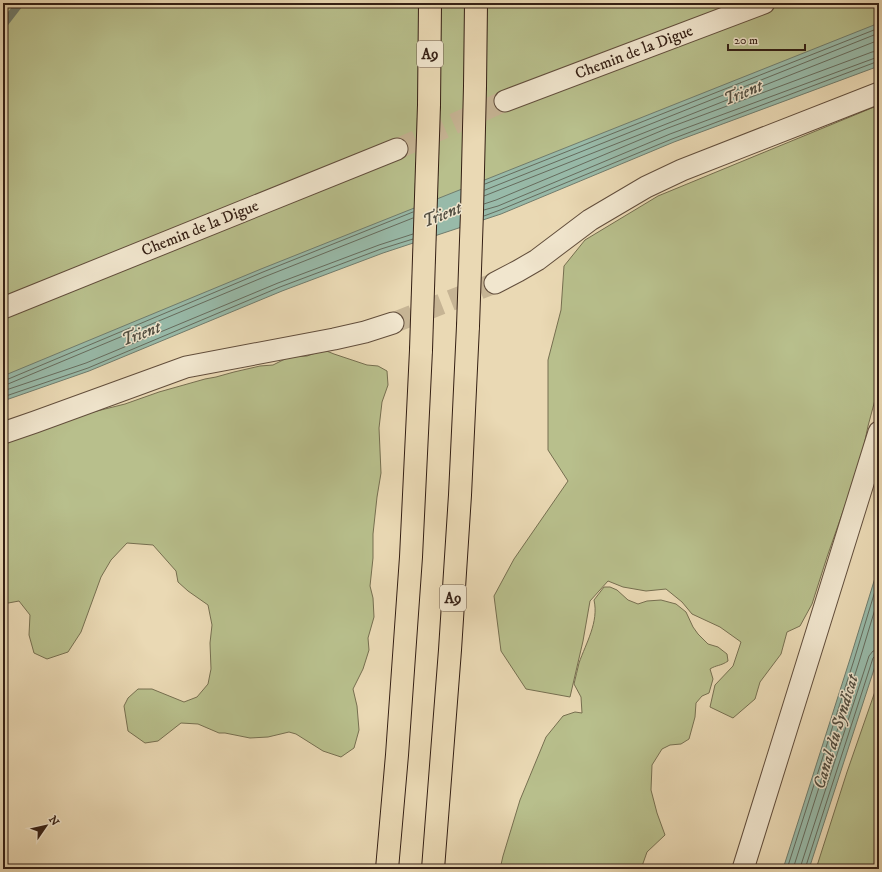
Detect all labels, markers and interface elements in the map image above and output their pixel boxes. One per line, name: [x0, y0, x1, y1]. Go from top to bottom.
street label: Chemin de la Digue: [572, 20, 696, 84]
scale bar: [728, 26, 805, 52]
text: 20 m: [734, 33, 758, 48]
road number: A9: [417, 41, 443, 67]
water label: Trient: [720, 75, 767, 111]
street label: Chemin de la Digue: [138, 195, 262, 261]
water label: Trient: [419, 197, 466, 233]
water label: Trient: [118, 316, 165, 351]
road number: A9: [440, 585, 466, 611]
water label: Canal du Syndicat: [808, 670, 864, 792]
north arrow: [26, 806, 66, 846]
text: N: [45, 813, 62, 829]

